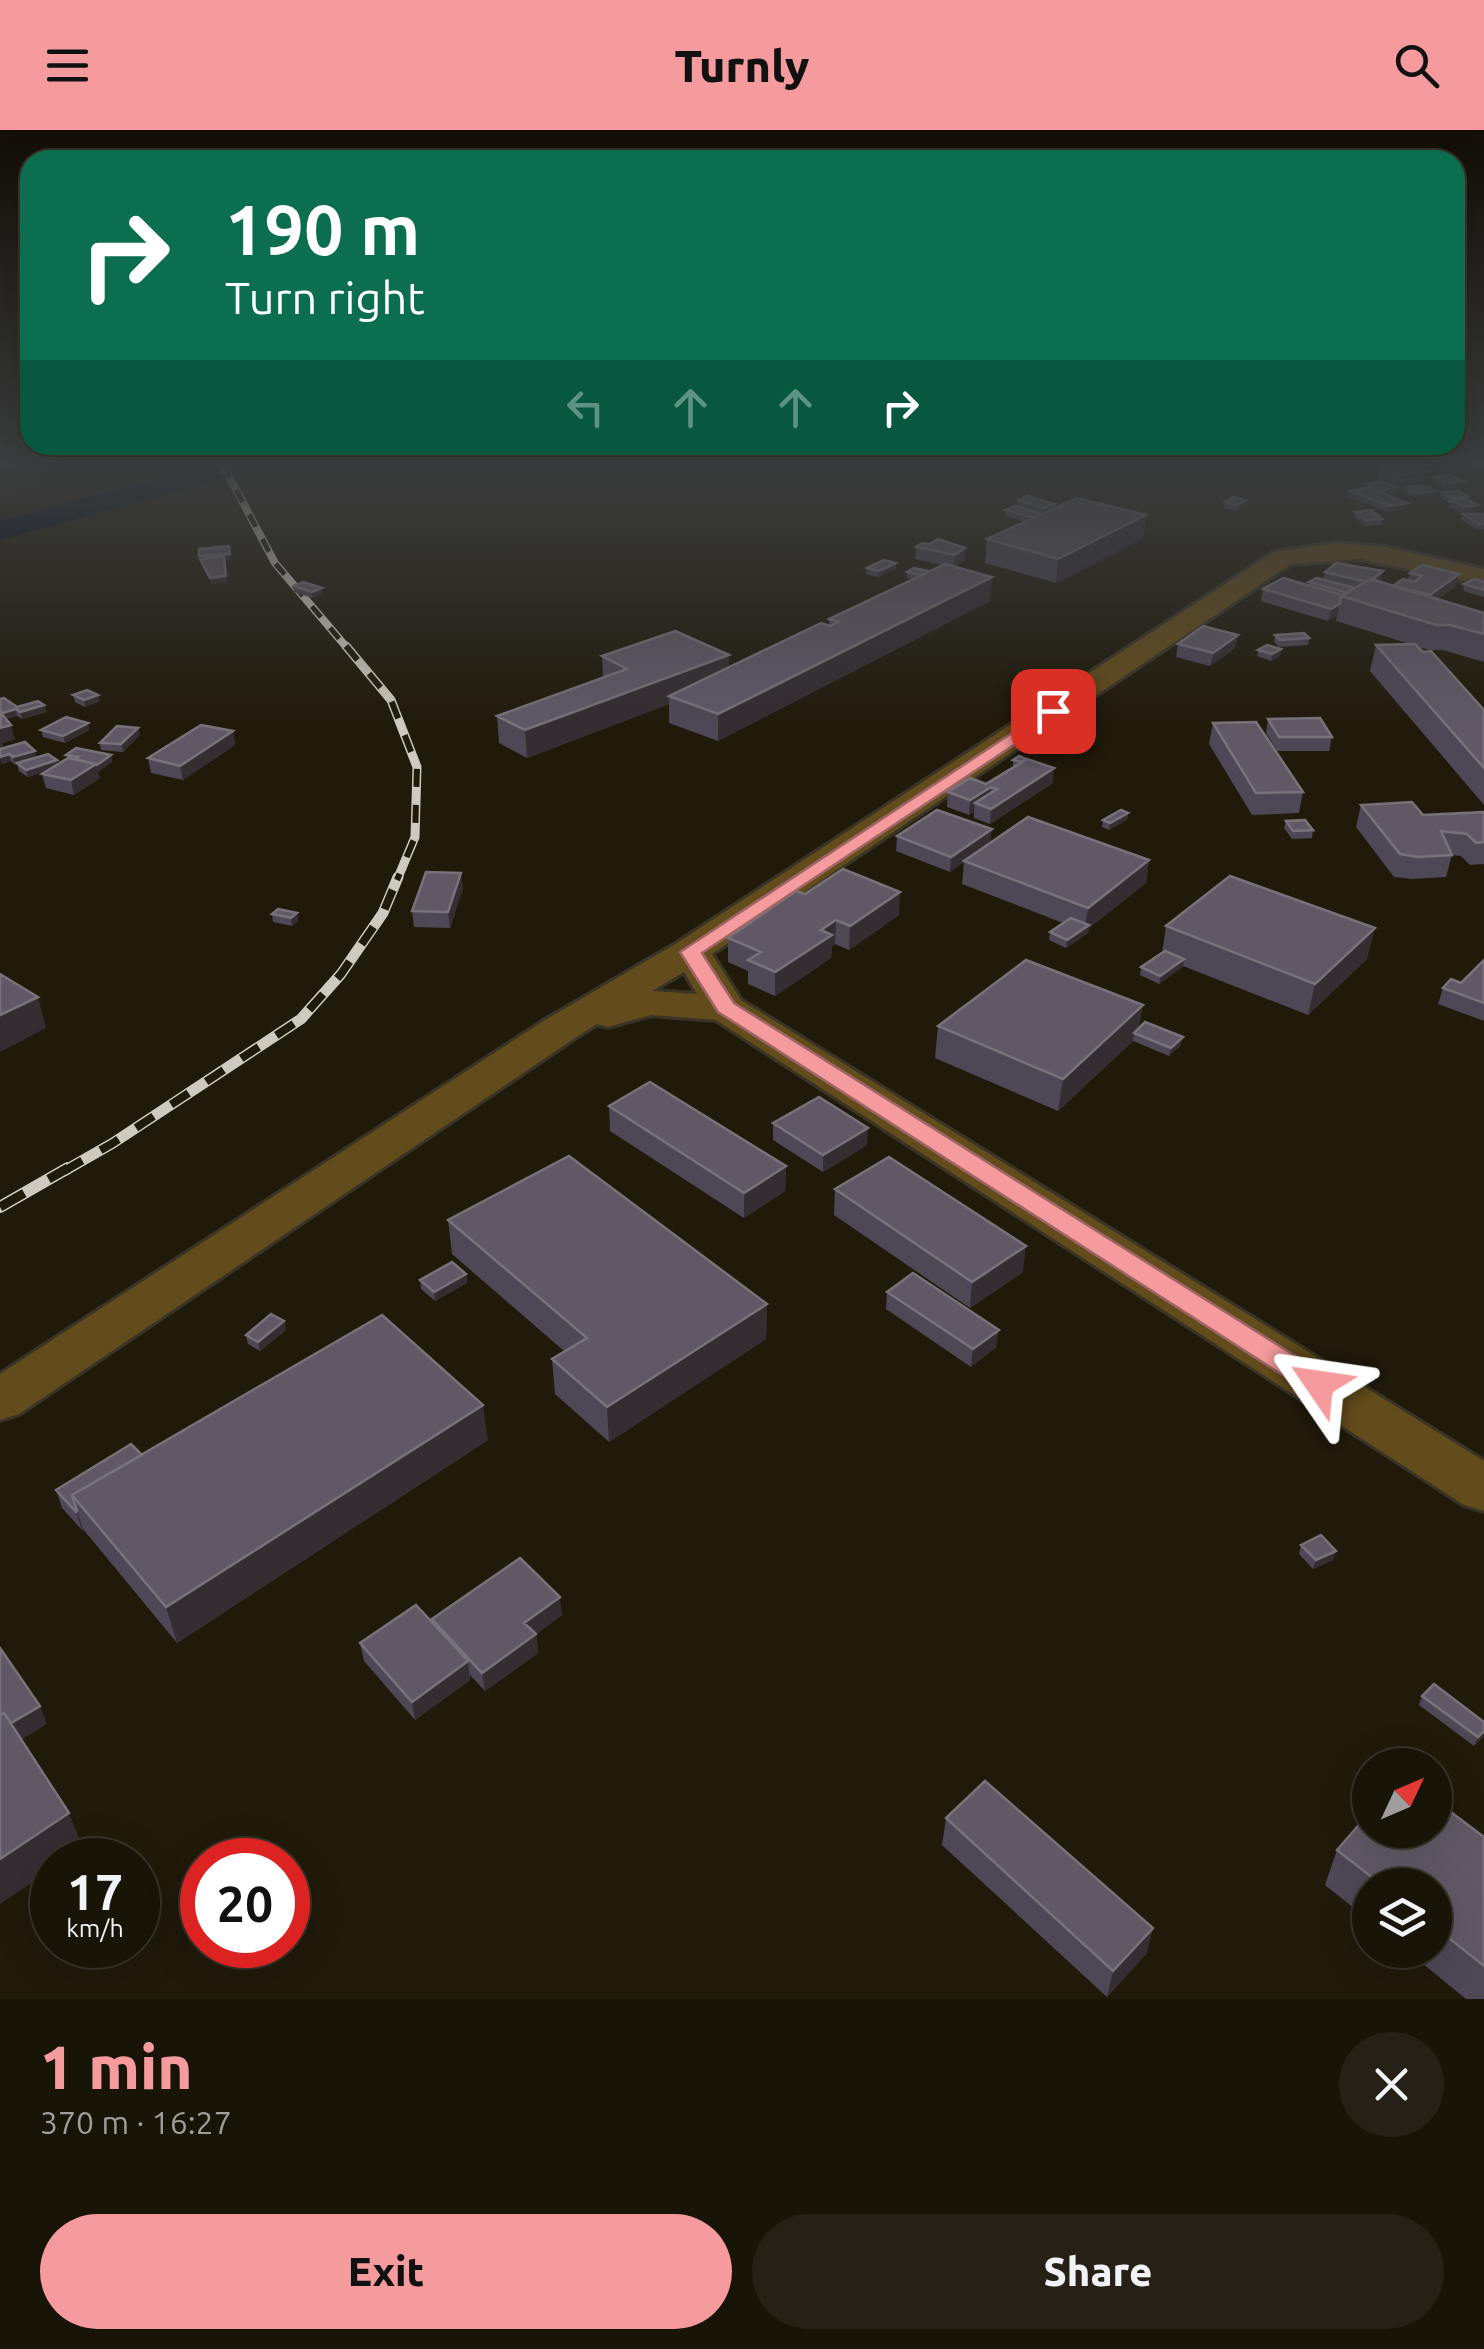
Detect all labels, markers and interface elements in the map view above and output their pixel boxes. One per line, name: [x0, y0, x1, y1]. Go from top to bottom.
icon: menu: [40, 38, 95, 93]
icon: search: [1389, 38, 1444, 93]
text: Turnly: [675, 40, 809, 91]
icon: right: [60, 190, 190, 320]
text: 190 m: [225, 190, 420, 268]
text: Turn right: [225, 272, 425, 323]
icon: left: [558, 380, 613, 435]
icon: ahead: [663, 380, 718, 435]
icon: ahead: [768, 380, 823, 435]
icon: right: [873, 380, 928, 435]
pin: [1011, 669, 1096, 754]
icon: arrive: [1026, 684, 1081, 739]
position arrow: [1267, 1332, 1371, 1436]
north arrow: [1352, 1748, 1452, 1848]
map controls: [1352, 1748, 1452, 1968]
speed limit sign: 20: [180, 1838, 310, 1968]
text: 17: [67, 1863, 123, 1919]
button: layers: [1352, 1868, 1452, 1968]
text: km/h: [66, 1914, 124, 1942]
button: close: [1339, 2032, 1444, 2137]
text: 1 min: [40, 2033, 193, 2100]
text: 370 m · 16:27: [40, 2104, 232, 2140]
button: Exit: [40, 2214, 732, 2329]
button: Share: [752, 2214, 1444, 2329]

